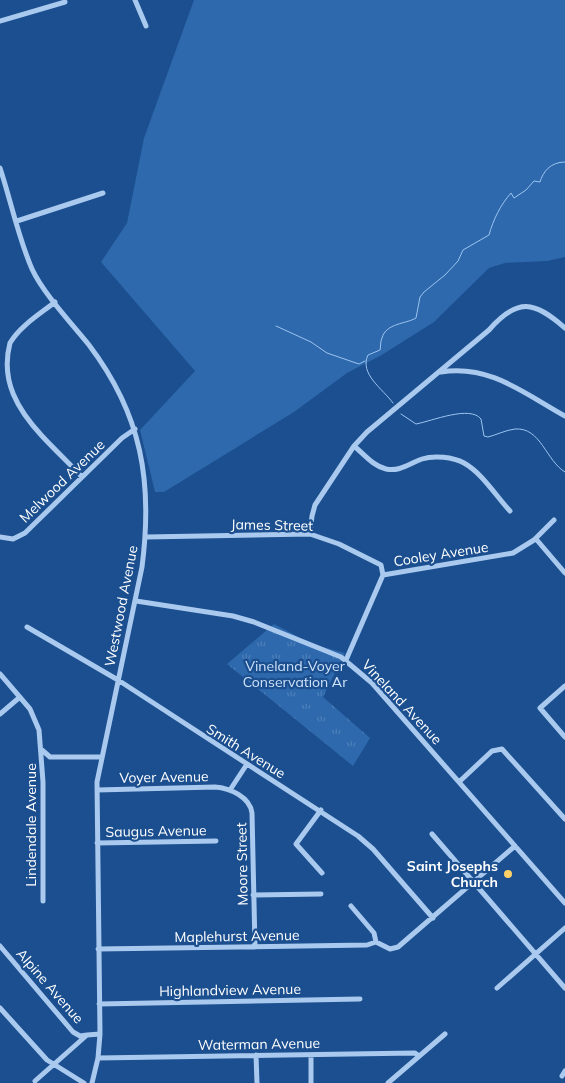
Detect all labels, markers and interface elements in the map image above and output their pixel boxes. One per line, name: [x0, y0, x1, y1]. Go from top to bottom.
street label: Melwood Avenue: [16, 436, 108, 526]
street label: James Street: [231, 515, 313, 535]
street label: Cooley Avenue: [392, 538, 490, 570]
street label: Westwood Avenue: [100, 544, 142, 668]
street label: Vineland Avenue: [358, 656, 446, 748]
park label: Vineland-Voyer Conservation Ar: [243, 657, 348, 691]
street label: Smith Avenue: [203, 720, 289, 782]
street label: Lindendale Avenue: [22, 763, 40, 887]
street label: Voyer Avenue: [119, 767, 209, 787]
street label: Saugus Avenue: [105, 821, 207, 841]
street label: Moore Street: [232, 822, 252, 906]
place label: Saint Josephs Church: [407, 857, 498, 891]
marker: Saint Josephs Church: [502, 868, 514, 880]
street label: Maplehurst Avenue: [174, 926, 300, 946]
street label: Alpine Avenue: [13, 945, 87, 1027]
street label: Highlandview Avenue: [159, 980, 301, 1000]
street label: Waterman Avenue: [198, 1034, 320, 1054]

